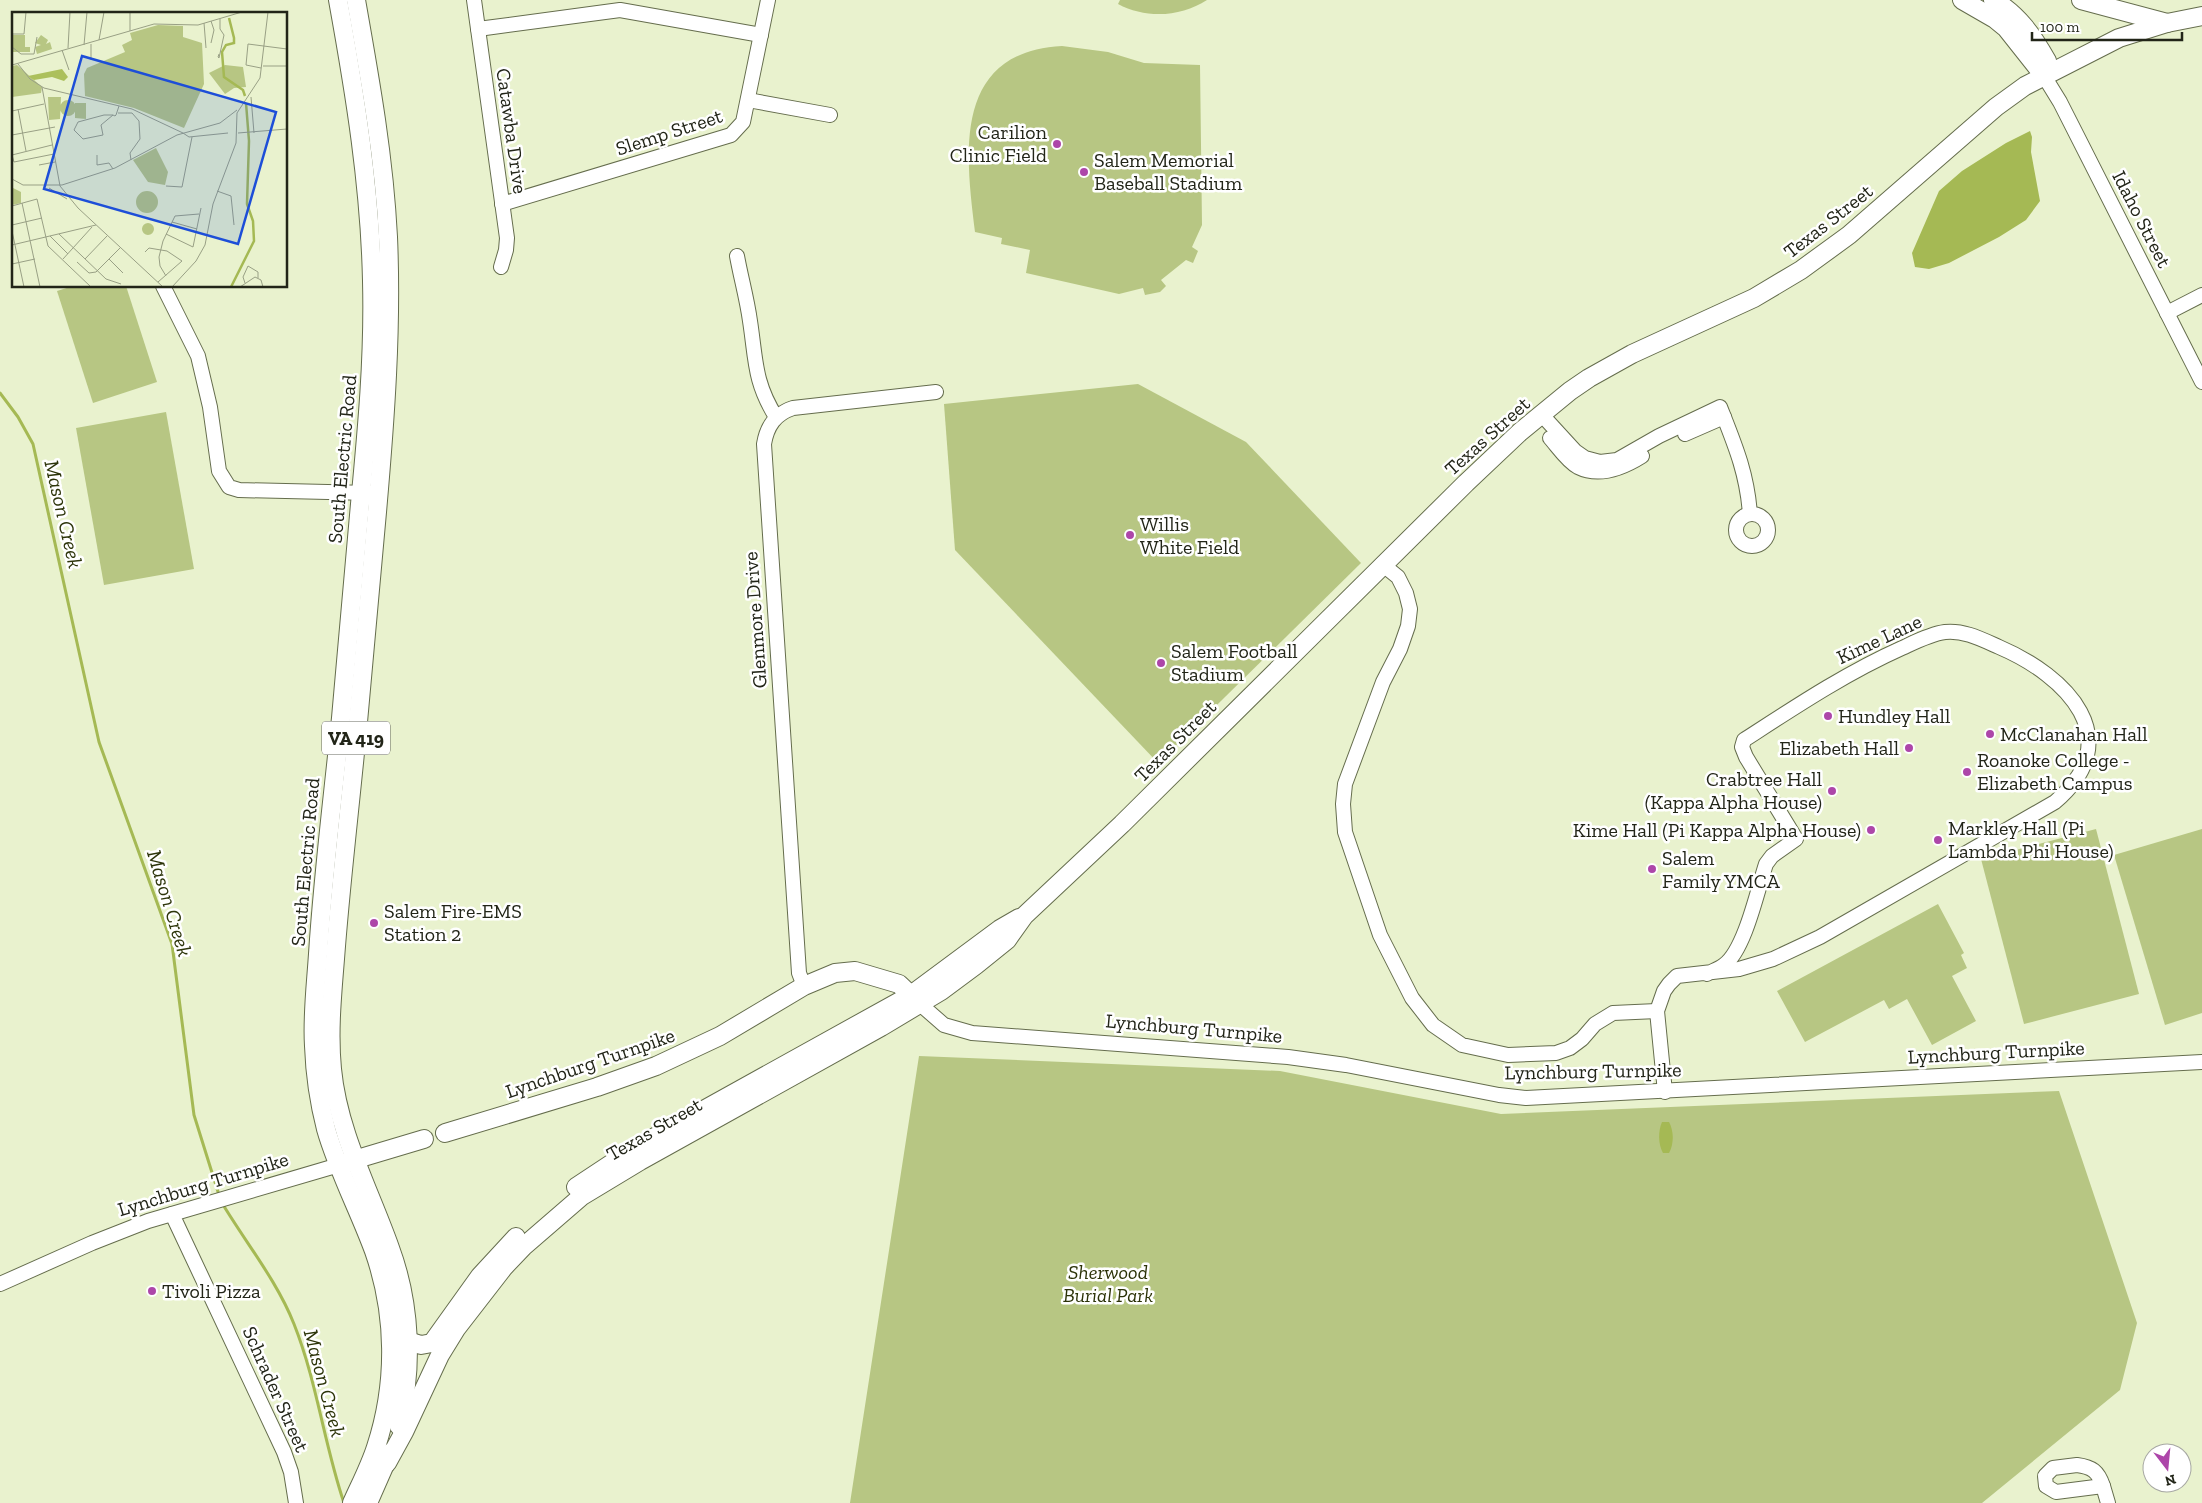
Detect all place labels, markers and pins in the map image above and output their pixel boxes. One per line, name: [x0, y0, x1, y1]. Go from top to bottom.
place label: Carilion Clinic Field: [950, 120, 1048, 167]
marker: Carilion Clinic Field: [1051, 138, 1063, 150]
place label: Salem Memorial Baseball Stadium: [1094, 148, 1243, 195]
marker: Salem Memorial Baseball Stadium: [1078, 166, 1090, 178]
place label: Willis White Field: [1140, 512, 1239, 559]
marker: Willis White Field: [1124, 529, 1136, 541]
place label: Salem Football Stadium: [1171, 639, 1298, 686]
marker: Salem Football Stadium: [1155, 657, 1167, 669]
place label: Hundley Hall: [1838, 704, 1950, 728]
marker: Hundley Hall: [1822, 710, 1834, 722]
place label: McClanahan Hall: [2000, 722, 2148, 746]
marker: McClanahan Hall: [1984, 728, 1996, 740]
place label: Elizabeth Hall: [1779, 736, 1899, 760]
marker: Elizabeth Hall: [1903, 742, 1915, 754]
place label: Roanoke College - Elizabeth Campus: [1977, 748, 2132, 795]
marker: Roanoke College - Elizabeth Campus: [1961, 766, 1973, 778]
place label: Crabtree Hall (Kappa Alpha House): [1645, 767, 1822, 814]
marker: Crabtree Hall (Kappa Alpha House): [1826, 785, 1838, 797]
place label: Markley Hall (Pi Lambda Phi House): [1948, 816, 2113, 863]
place label: Kime Hall (Pi Kappa Alpha House): [1573, 818, 1861, 842]
marker: Kime Hall (Pi Kappa Alpha House): [1865, 824, 1877, 836]
marker: Markley Hall (Pi Lambda Phi House): [1932, 834, 1944, 846]
place label: Salem Family YMCA: [1662, 846, 1781, 893]
marker: Salem Family YMCA: [1646, 863, 1658, 875]
place label: Salem Fire-EMS Station 2: [384, 899, 522, 946]
marker: Salem Fire-EMS Station 2: [368, 917, 380, 929]
place label: Tivoli Pizza: [162, 1279, 261, 1303]
marker: Tivoli Pizza: [146, 1285, 158, 1297]

